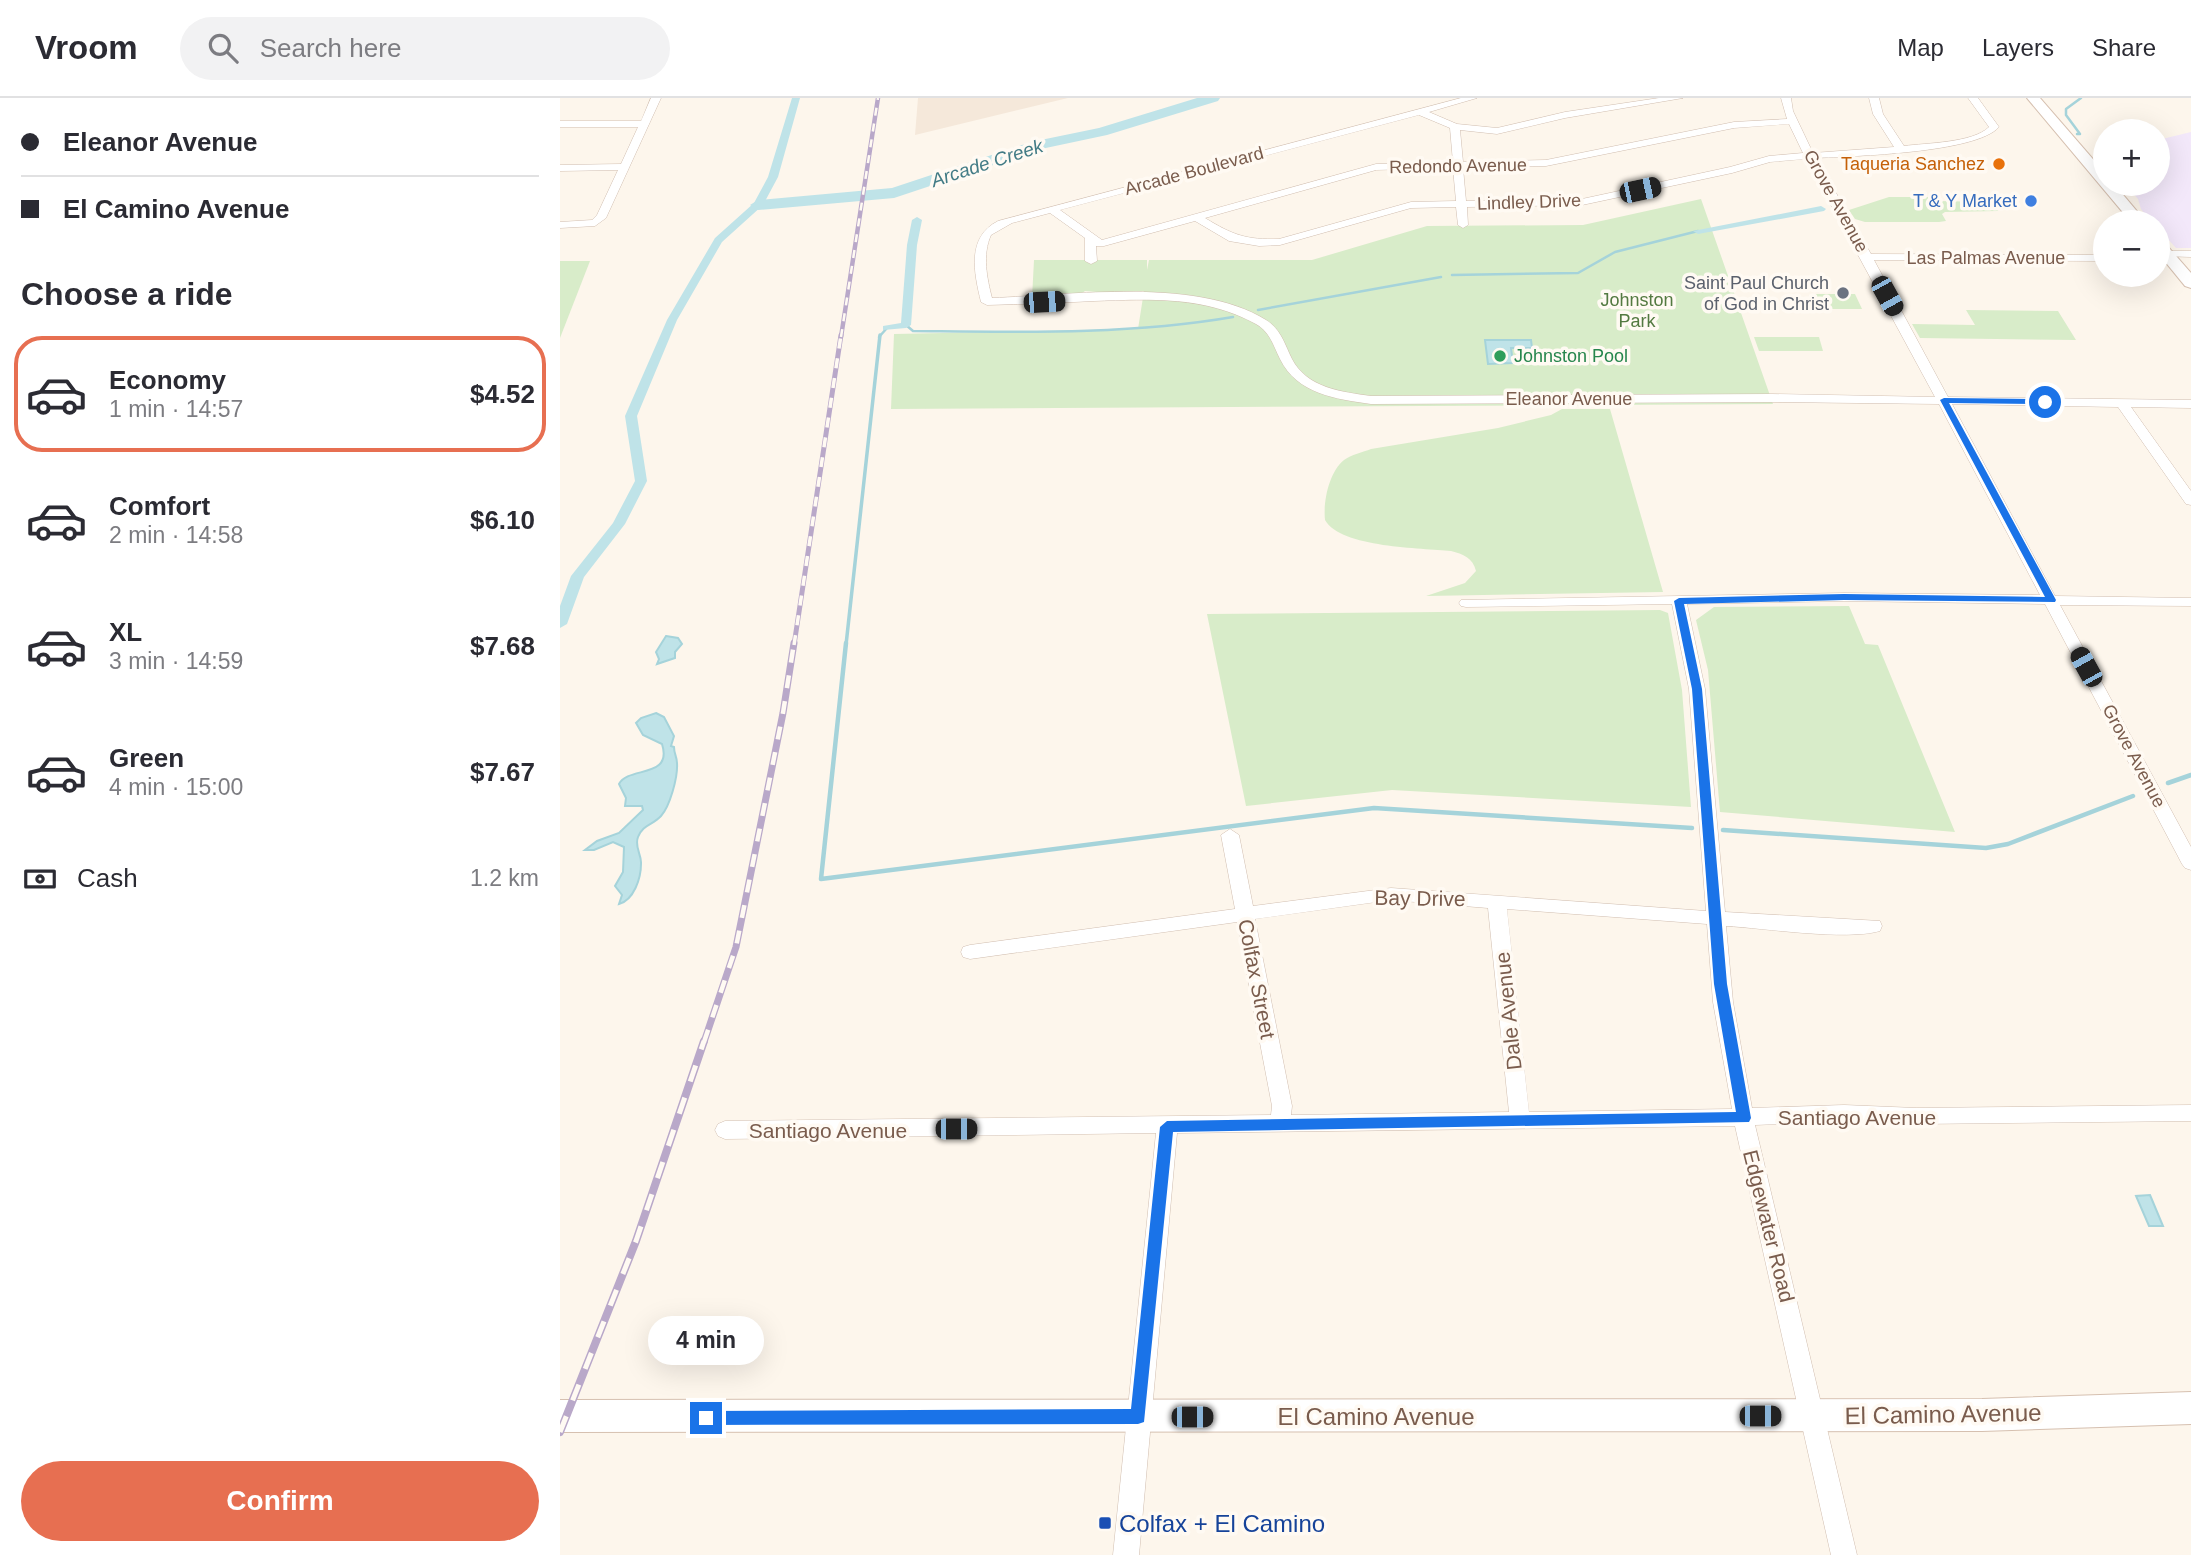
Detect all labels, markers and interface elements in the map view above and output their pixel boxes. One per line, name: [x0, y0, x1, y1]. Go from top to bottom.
search box: [180, 17, 670, 80]
text: Vroom: [35, 29, 138, 66]
icon: search: [204, 29, 242, 67]
text: Search here: [260, 33, 401, 63]
text: Map: [1897, 34, 1944, 61]
text: Layers: [1982, 34, 2054, 61]
text: Share: [2092, 34, 2156, 61]
map controls: [2093, 119, 2170, 287]
button: +: [2093, 119, 2170, 196]
text: Eleanor Avenue: [63, 127, 258, 157]
water label: Arcade Creek: [928, 135, 1047, 191]
street label: Arcade Boulevard: [1122, 143, 1266, 199]
street label: Grove Avenue: [1800, 146, 1872, 256]
place label: Taqueria Sanchez: [1841, 154, 1985, 174]
street label: Redondo Avenue: [1389, 155, 1527, 177]
marker: Taqueria Sanchez: [1991, 156, 2007, 172]
car: [1618, 175, 1663, 205]
street label: Lindley Drive: [1477, 190, 1581, 214]
place label: T & Y Market: [1913, 191, 2017, 211]
marker: T & Y Market: [2023, 193, 2039, 209]
text: El Camino Avenue: [63, 194, 289, 224]
button: −: [2093, 210, 2170, 287]
street label: Las Palmas Avenue: [1907, 248, 2065, 268]
place label: Saint Paul Church of God in Christ: [1684, 273, 1829, 314]
car: [1868, 273, 1907, 319]
text: Choose a ride: [21, 276, 233, 312]
marker: Saint Paul Church of God in Christ: [1835, 285, 1851, 301]
car: [1023, 290, 1066, 314]
park label: Johnston Park: [1600, 290, 1674, 331]
place label: Johnston Pool: [1514, 346, 1628, 366]
marker: Johnston Pool: [1492, 348, 1508, 364]
icon: car: [25, 363, 88, 426]
text: Economy: [109, 365, 226, 395]
text: $4.52: [470, 379, 535, 409]
route start: [2029, 386, 2061, 418]
street label: Eleanor Avenue: [1506, 389, 1632, 409]
text: 1 min · 14:57: [109, 396, 243, 422]
icon: car: [25, 489, 88, 552]
text: Comfort: [109, 491, 210, 521]
text: $6.10: [470, 505, 535, 535]
text: 2 min · 14:58: [109, 522, 243, 548]
icon: car: [25, 615, 88, 678]
text: XL: [109, 617, 142, 647]
text: $7.68: [470, 631, 535, 661]
car: [2067, 644, 2106, 690]
text: 3 min · 14:59: [109, 648, 243, 674]
street label: Grove Avenue: [2098, 701, 2170, 811]
icon: car: [25, 741, 88, 804]
text: Green: [109, 743, 184, 773]
text: $7.67: [470, 757, 535, 787]
text: 4 min · 15:00: [109, 774, 243, 800]
icon: cash: [21, 860, 59, 898]
text: Cash: [77, 863, 138, 893]
text: 1.2 km: [470, 865, 539, 891]
street label: Bay Drive: [1374, 886, 1466, 910]
street label: Colfax Street: [1234, 917, 1280, 1041]
street label: Dale Avenue: [1490, 951, 1526, 1071]
street label: Santiago Avenue: [1778, 1106, 1936, 1129]
street label: Santiago Avenue: [749, 1119, 907, 1142]
car: [936, 1119, 978, 1140]
street label: Edgewater Road: [1739, 1147, 1799, 1305]
callout: 4 min: [648, 1316, 764, 1366]
text: 4 min: [676, 1327, 736, 1353]
street label: El Camino Avenue: [1844, 1399, 2042, 1429]
route end: [690, 1402, 722, 1434]
street label: El Camino Avenue: [1277, 1403, 1475, 1430]
car: [1740, 1406, 1782, 1427]
car: [1172, 1407, 1214, 1428]
button: Confirm: [21, 1461, 539, 1541]
place label: Colfax + El Camino: [1119, 1510, 1325, 1537]
marker: Colfax + El Camino: [1097, 1515, 1113, 1531]

